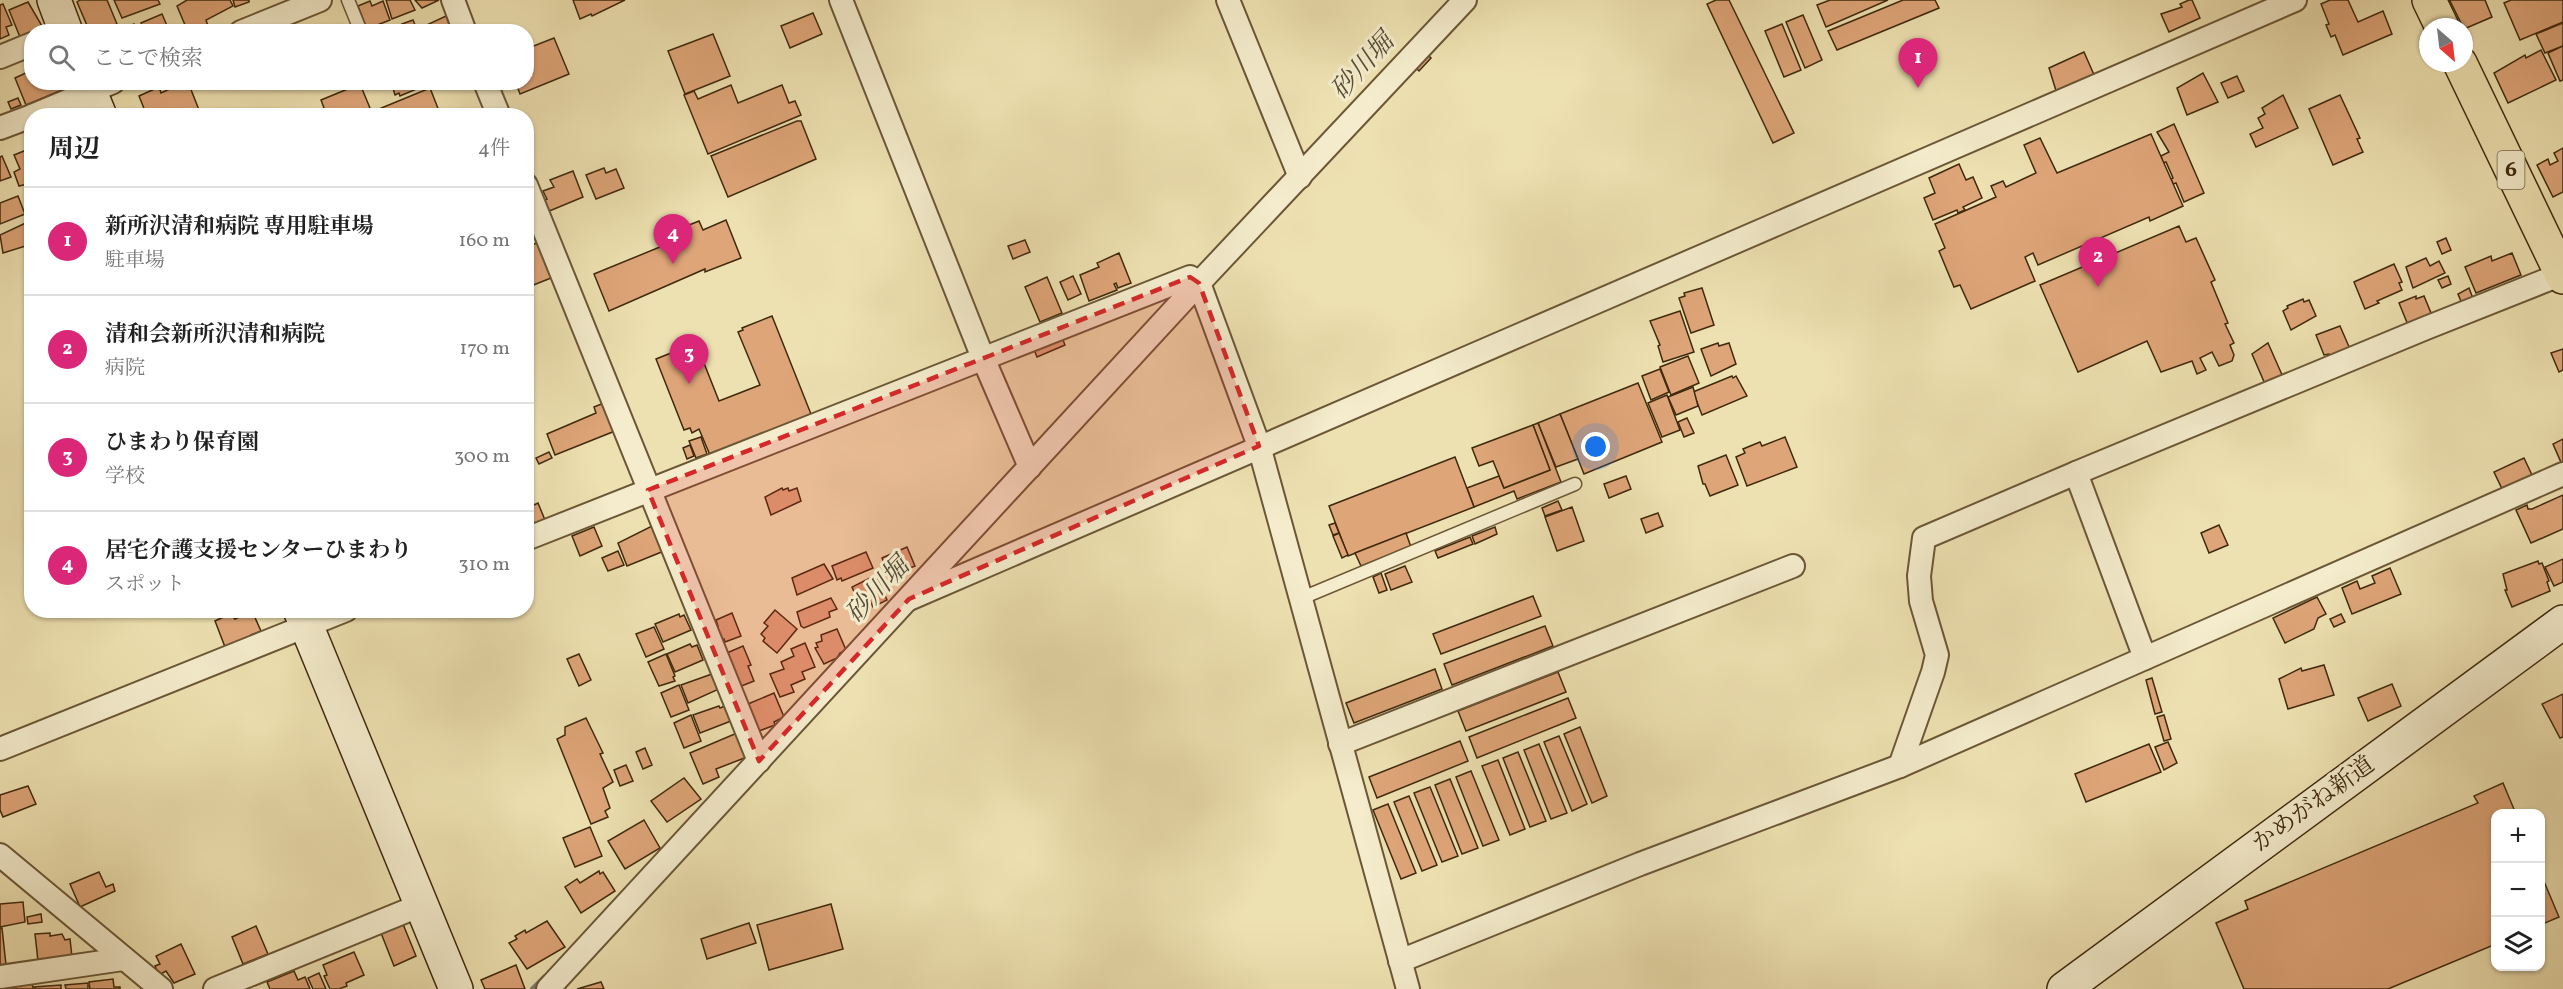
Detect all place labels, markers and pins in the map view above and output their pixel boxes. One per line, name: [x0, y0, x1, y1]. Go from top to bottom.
pin: 1: [1898, 38, 1938, 88]
pin: 4: [654, 214, 692, 264]
pin: 2: [2078, 238, 2118, 287]
pin: 3: [670, 334, 708, 384]

